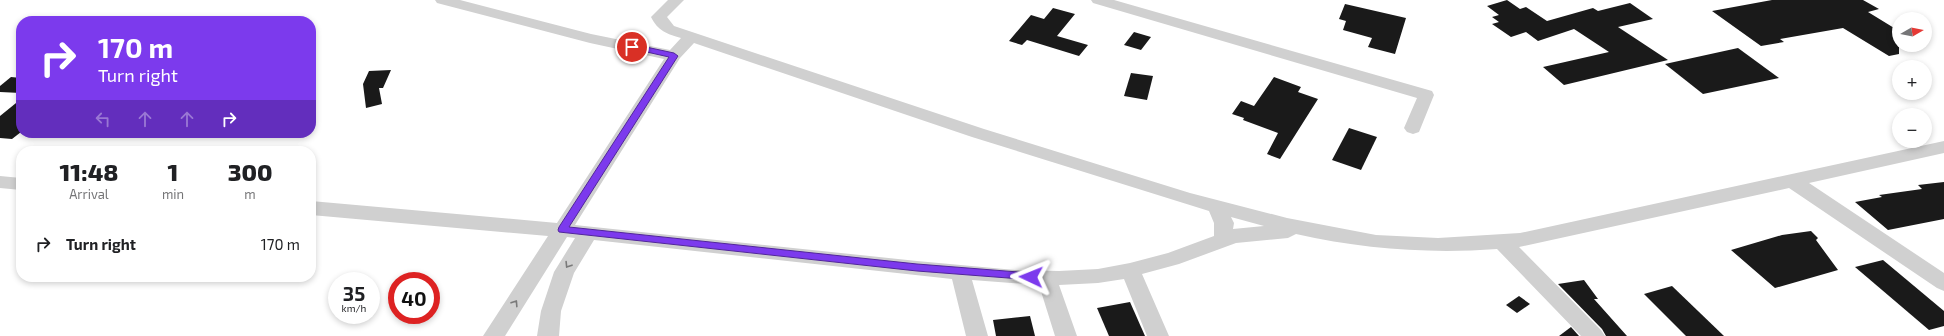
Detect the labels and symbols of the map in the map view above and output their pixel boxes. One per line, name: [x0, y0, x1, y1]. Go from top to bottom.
north arrow: [1892, 12, 1932, 52]
pin: [615, 30, 649, 64]
position arrow: [1010, 256, 1052, 298]
one-way arrow: [566, 261, 573, 268]
speed limit sign: 40: [388, 272, 440, 324]
one-way arrow: [511, 300, 518, 307]

